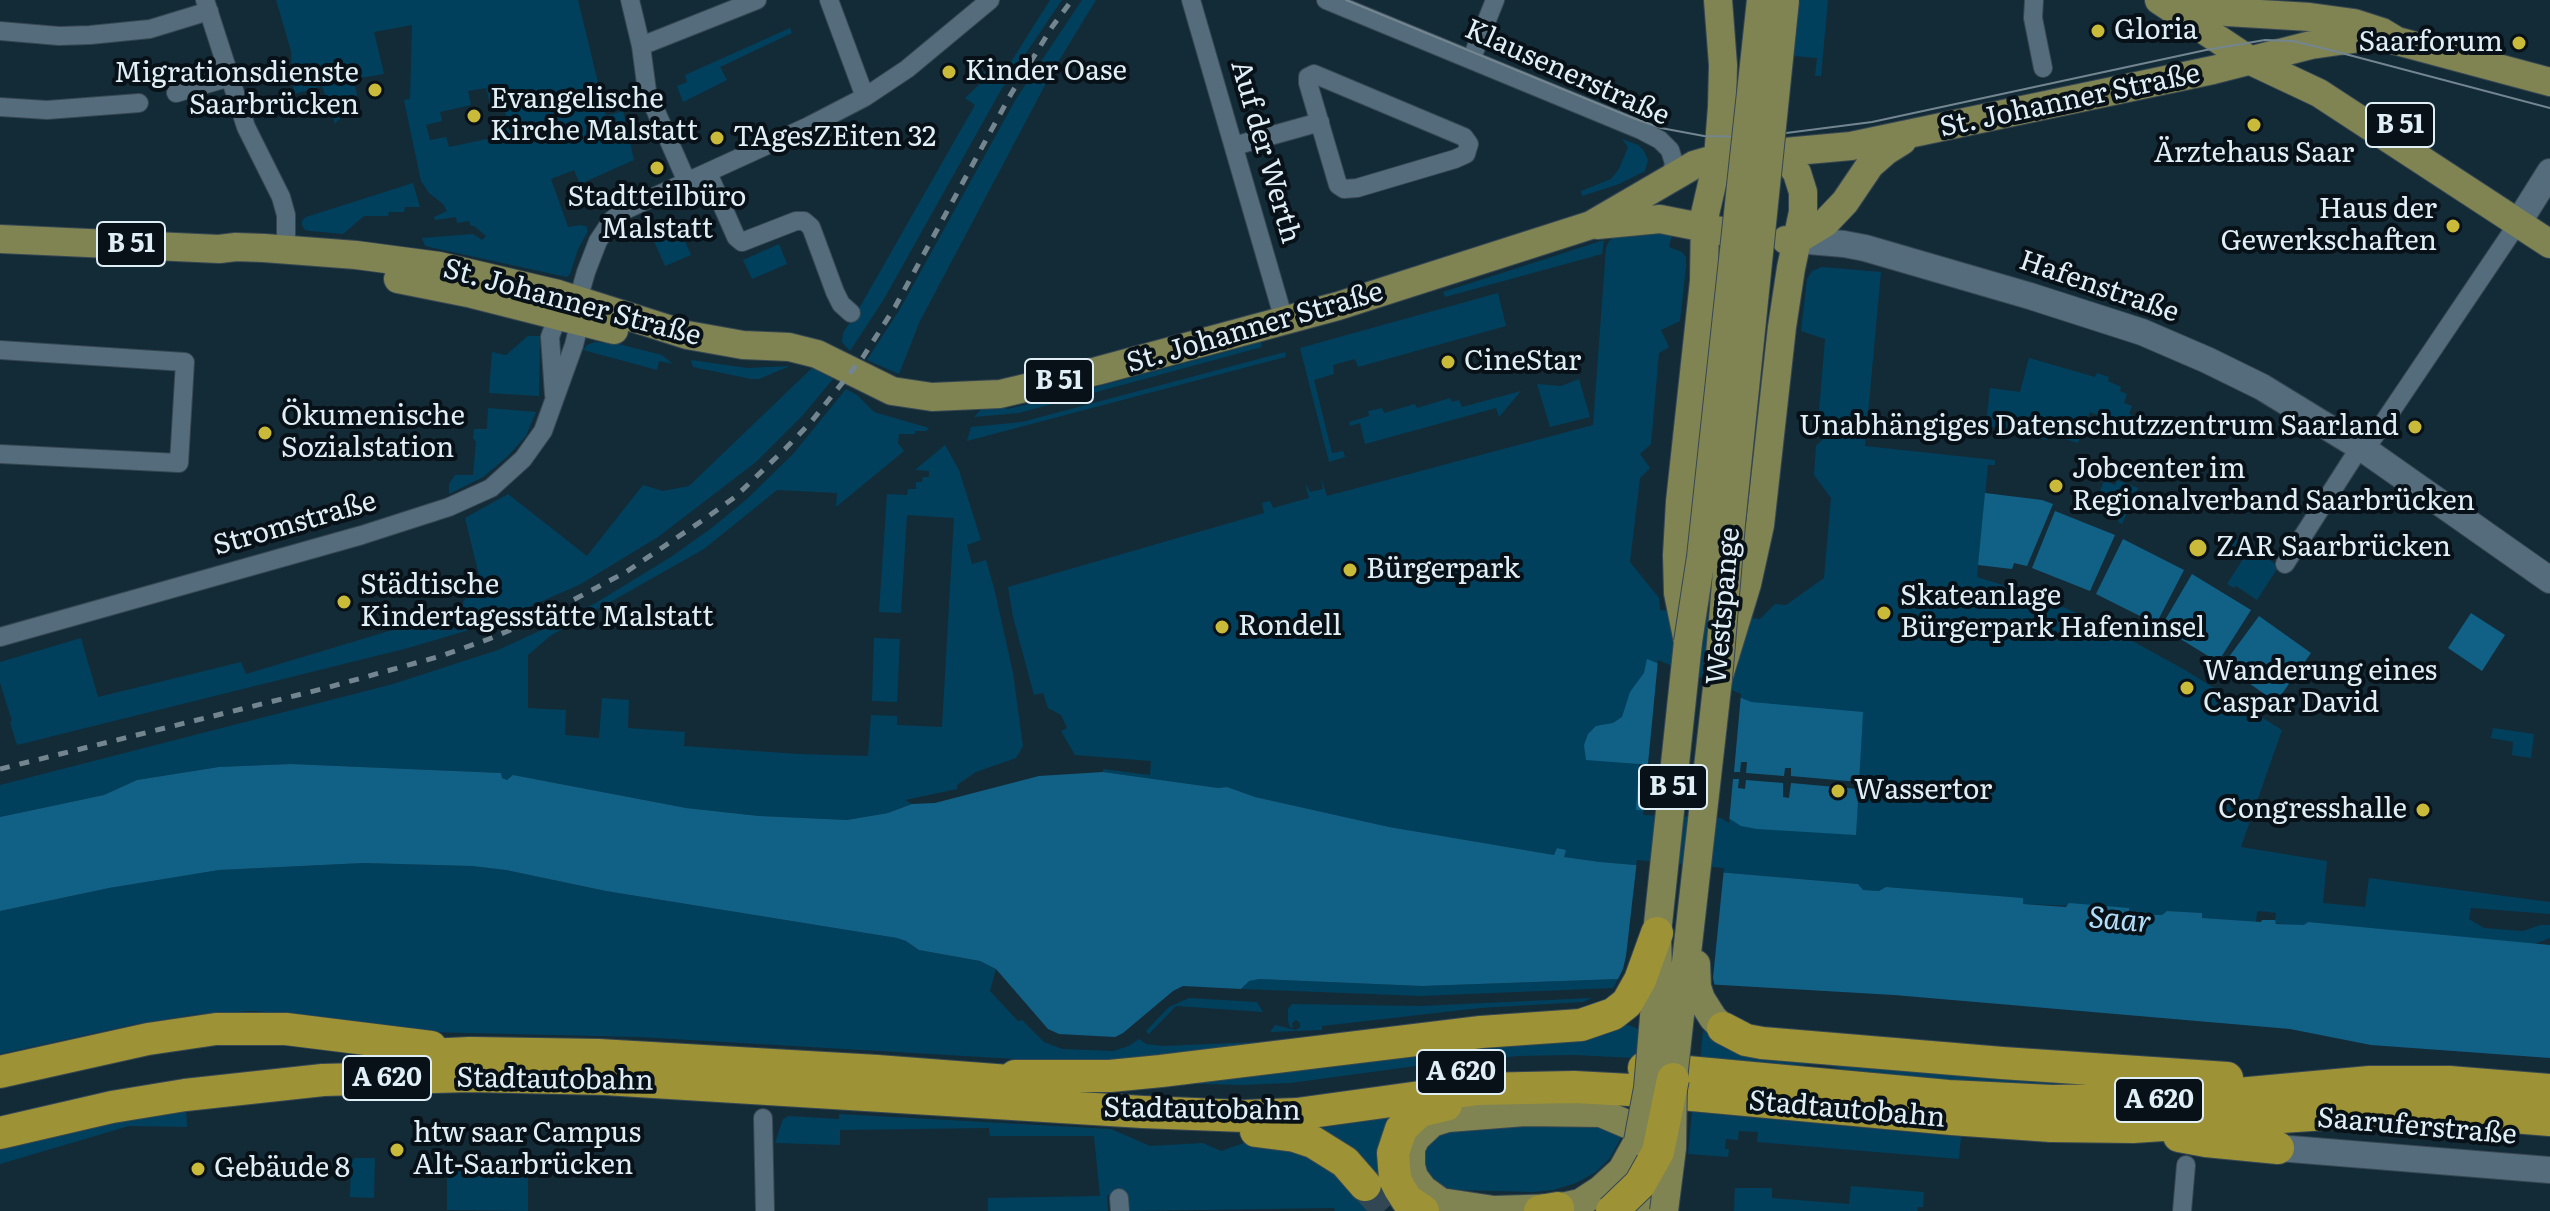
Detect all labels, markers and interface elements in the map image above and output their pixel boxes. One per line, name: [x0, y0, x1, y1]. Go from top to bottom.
street label: Klausenerstraße: [1460, 13, 1674, 133]
place label: Gloria: [2114, 14, 2198, 48]
marker: Gloria: [2089, 22, 2107, 40]
place label: Saarforum: [2359, 26, 2503, 60]
marker: Saarforum: [2510, 34, 2528, 52]
place label: Kinder Oase: [965, 55, 1127, 89]
place label: Migrationsdienste Saarbrücken: [114, 57, 359, 123]
street label: Auf der Werth: [1223, 57, 1307, 247]
street label: St. Johanner Straße: [1937, 57, 2203, 145]
marker: Kinder Oase: [940, 63, 958, 81]
marker: Migrationsdienste Saarbrücken: [366, 81, 384, 99]
place label: Evangelische Kirche Malstatt: [490, 83, 698, 149]
road number: B 51: [2366, 103, 2434, 147]
marker: Evangelische Kirche Malstatt: [465, 107, 483, 125]
marker: Ärztehaus Saar: [2245, 116, 2263, 134]
place label: TAgesZEiten 32: [733, 121, 936, 155]
marker: TAgesZEiten 32: [708, 129, 726, 147]
place label: Ärztehaus Saar: [2154, 137, 2354, 171]
marker: Stadtteilbüro Malstatt: [648, 159, 666, 177]
place label: Stadtteilbüro Malstatt: [568, 181, 746, 247]
place label: Haus der Gewerkschaften: [2221, 193, 2437, 259]
marker: Haus der Gewerkschaften: [2444, 217, 2462, 235]
road number: B 51: [97, 222, 165, 266]
street label: Hafenstraße: [2015, 244, 2183, 330]
street label: St. Johanner Straße: [440, 252, 704, 354]
street label: St. Johanner Straße: [1123, 275, 1387, 381]
place label: CineStar: [1464, 345, 1581, 379]
marker: CineStar: [1439, 353, 1457, 371]
road number: B 51: [1025, 359, 1093, 403]
place label: Ökumenische Sozialstation: [281, 400, 465, 466]
place label: Unabhängiges Datenschutzzentrum Saarland: [1799, 410, 2399, 444]
marker: Unabhängiges Datenschutzzentrum Saarland: [2406, 418, 2424, 436]
marker: Ökumenische Sozialstation: [256, 424, 274, 442]
place label: Jobcenter im Regionalverband Saarbrücken: [2072, 453, 2475, 519]
marker: Jobcenter im Regionalverband Saarbrücken: [2047, 477, 2065, 495]
street label: Stromstraße: [210, 485, 380, 563]
street label: Westspange: [1700, 526, 1748, 686]
place label: ZAR Saarbrücken: [2216, 531, 2451, 565]
marker: ZAR Saarbrücken: [2187, 537, 2209, 559]
place label: Bürgerpark: [1366, 553, 1520, 587]
marker: Bürgerpark: [1341, 561, 1359, 579]
place label: Städtische Kindertagesstätte Malstatt: [360, 569, 714, 635]
place label: Skateanlage Bürgerpark Hafeninsel: [1900, 580, 2205, 646]
marker: Städtische Kindertagesstätte Malstatt: [335, 593, 353, 611]
marker: Skateanlage Bürgerpark Hafeninsel: [1875, 604, 1893, 622]
place label: Rondell: [1238, 610, 1342, 644]
marker: Rondell: [1213, 618, 1231, 636]
place label: Wanderung eines Caspar David: [2203, 655, 2437, 721]
marker: Wanderung eines Caspar David: [2178, 679, 2196, 697]
road number: B 51: [1639, 765, 1707, 809]
place label: Wassertor: [1854, 774, 1992, 808]
marker: Wassertor: [1829, 782, 1847, 800]
place label: Congresshalle: [2218, 793, 2407, 827]
marker: Congresshalle: [2414, 801, 2432, 819]
water label: Saar: [2087, 900, 2153, 942]
road number: A 620: [1417, 1050, 1505, 1094]
road number: A 620: [343, 1056, 431, 1100]
street label: Stadtautobahn: [456, 1061, 654, 1099]
road number: A 620: [2115, 1078, 2203, 1122]
street label: Stadtautobahn: [1747, 1085, 1947, 1135]
street label: Stadtautobahn: [1103, 1091, 1301, 1129]
street label: Saaruferstraße: [2316, 1102, 2518, 1152]
place label: htw saar Campus Alt-Saarbrücken: [413, 1117, 641, 1183]
marker: htw saar Campus Alt-Saarbrücken: [388, 1141, 406, 1159]
place label: Gebäude 8: [214, 1152, 350, 1186]
marker: Gebäude 8: [189, 1160, 207, 1178]

